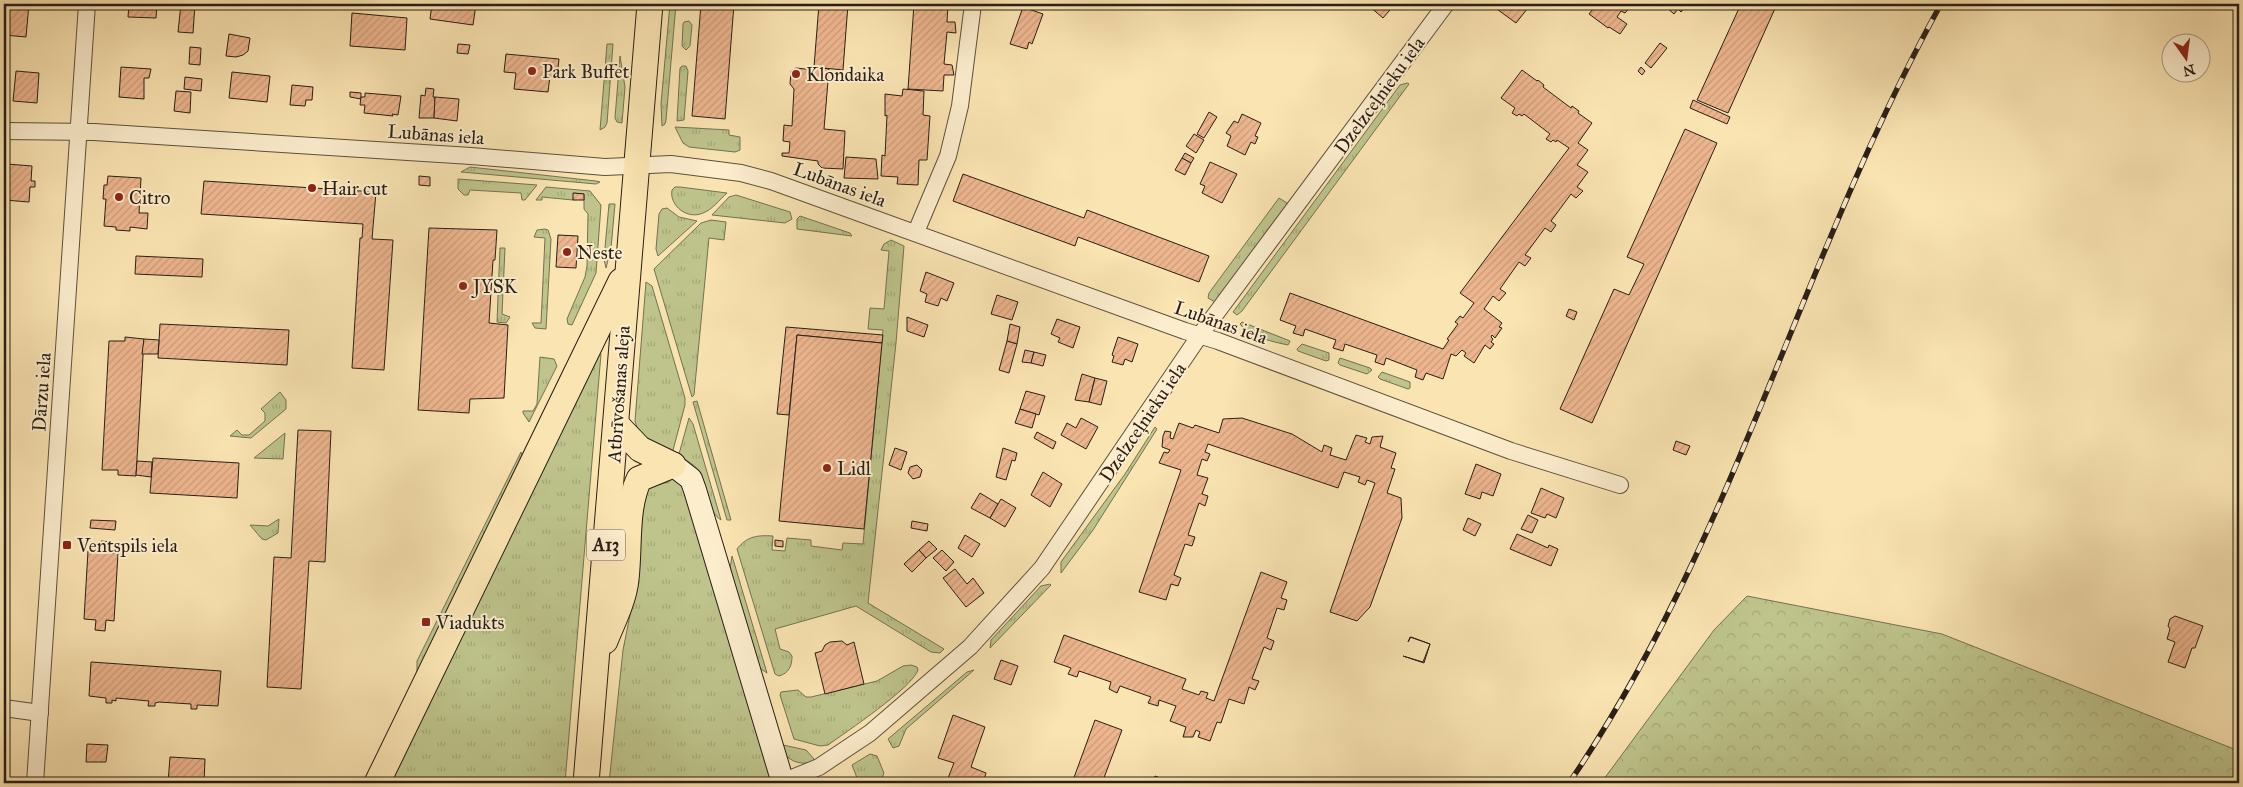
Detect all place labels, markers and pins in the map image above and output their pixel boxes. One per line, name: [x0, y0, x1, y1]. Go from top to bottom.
place label: Park Buffet: [542, 60, 629, 83]
place label: Klondaika: [806, 63, 885, 86]
marker: Park Buffet: [526, 65, 538, 77]
marker: Klondaika: [790, 68, 802, 80]
place label: Hair cut: [322, 177, 388, 200]
marker: Hair cut: [306, 182, 318, 194]
place label: Citro: [129, 186, 171, 209]
marker: Citro: [113, 191, 125, 203]
place label: Neste: [577, 241, 622, 264]
marker: Neste: [561, 246, 573, 258]
place label: JYSK: [471, 275, 518, 299]
marker: JYSK: [457, 280, 469, 292]
place label: Lidl: [837, 457, 872, 480]
marker: Lidl: [821, 462, 833, 474]
place label: Ventspils iela: [76, 534, 179, 557]
marker: Ventspils iela: [61, 539, 73, 551]
place label: Viadukts: [435, 611, 505, 634]
marker: Viadukts: [420, 616, 432, 628]

